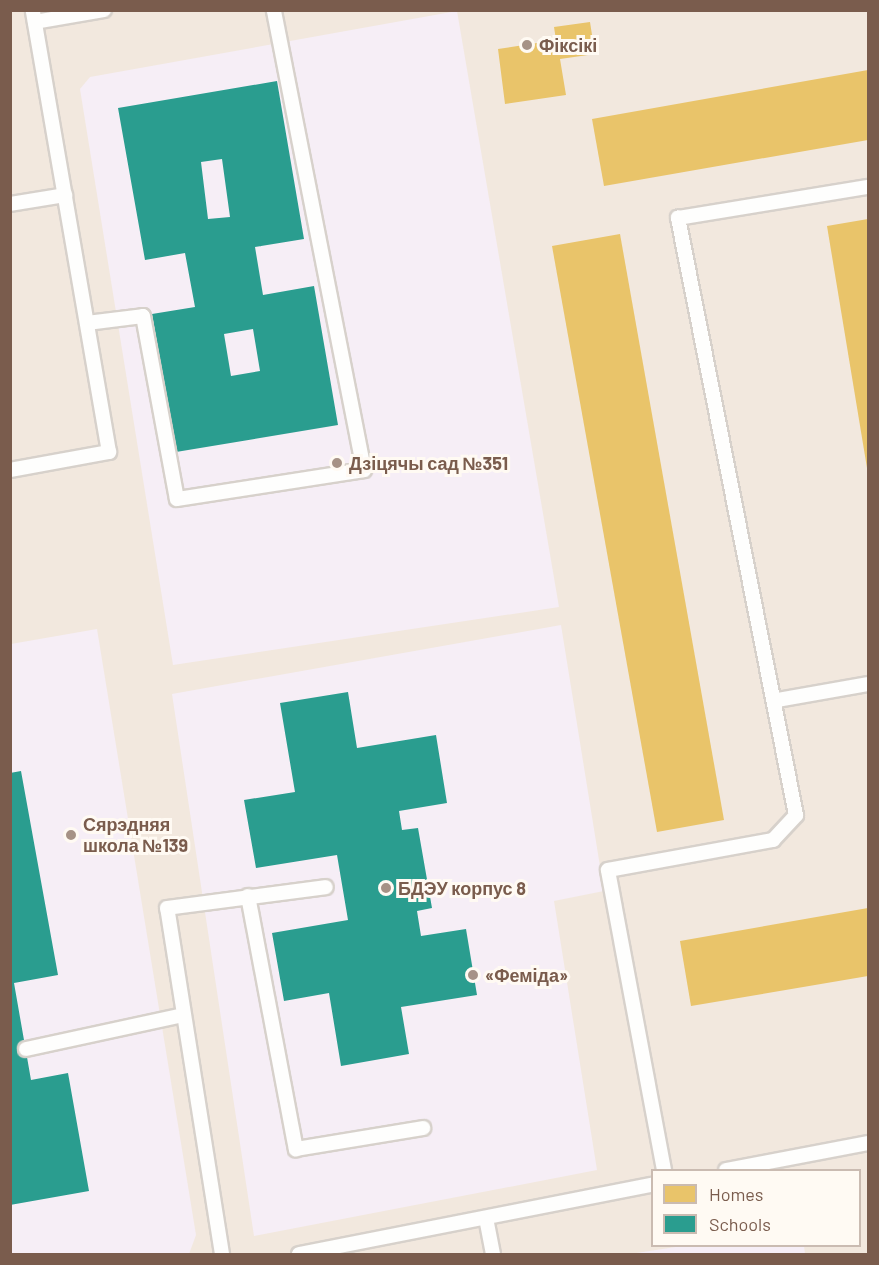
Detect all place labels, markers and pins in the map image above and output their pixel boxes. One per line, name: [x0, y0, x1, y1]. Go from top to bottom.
place label: Фіксікі: [539, 34, 597, 56]
marker: Фіксікі: [520, 38, 534, 52]
place label: Дзіцячы сад №351: [349, 452, 508, 474]
marker: Дзіцячы сад №351: [330, 456, 344, 470]
place label: Сярэдняя школа №139: [83, 814, 188, 856]
marker: Сярэдняя школа №139: [64, 828, 78, 842]
place label: БДЭУ корпус 8: [398, 877, 526, 899]
marker: БДЭУ корпус 8: [379, 881, 393, 895]
place label: «Феміда»: [485, 964, 568, 986]
marker: «Феміда»: [466, 968, 480, 982]

